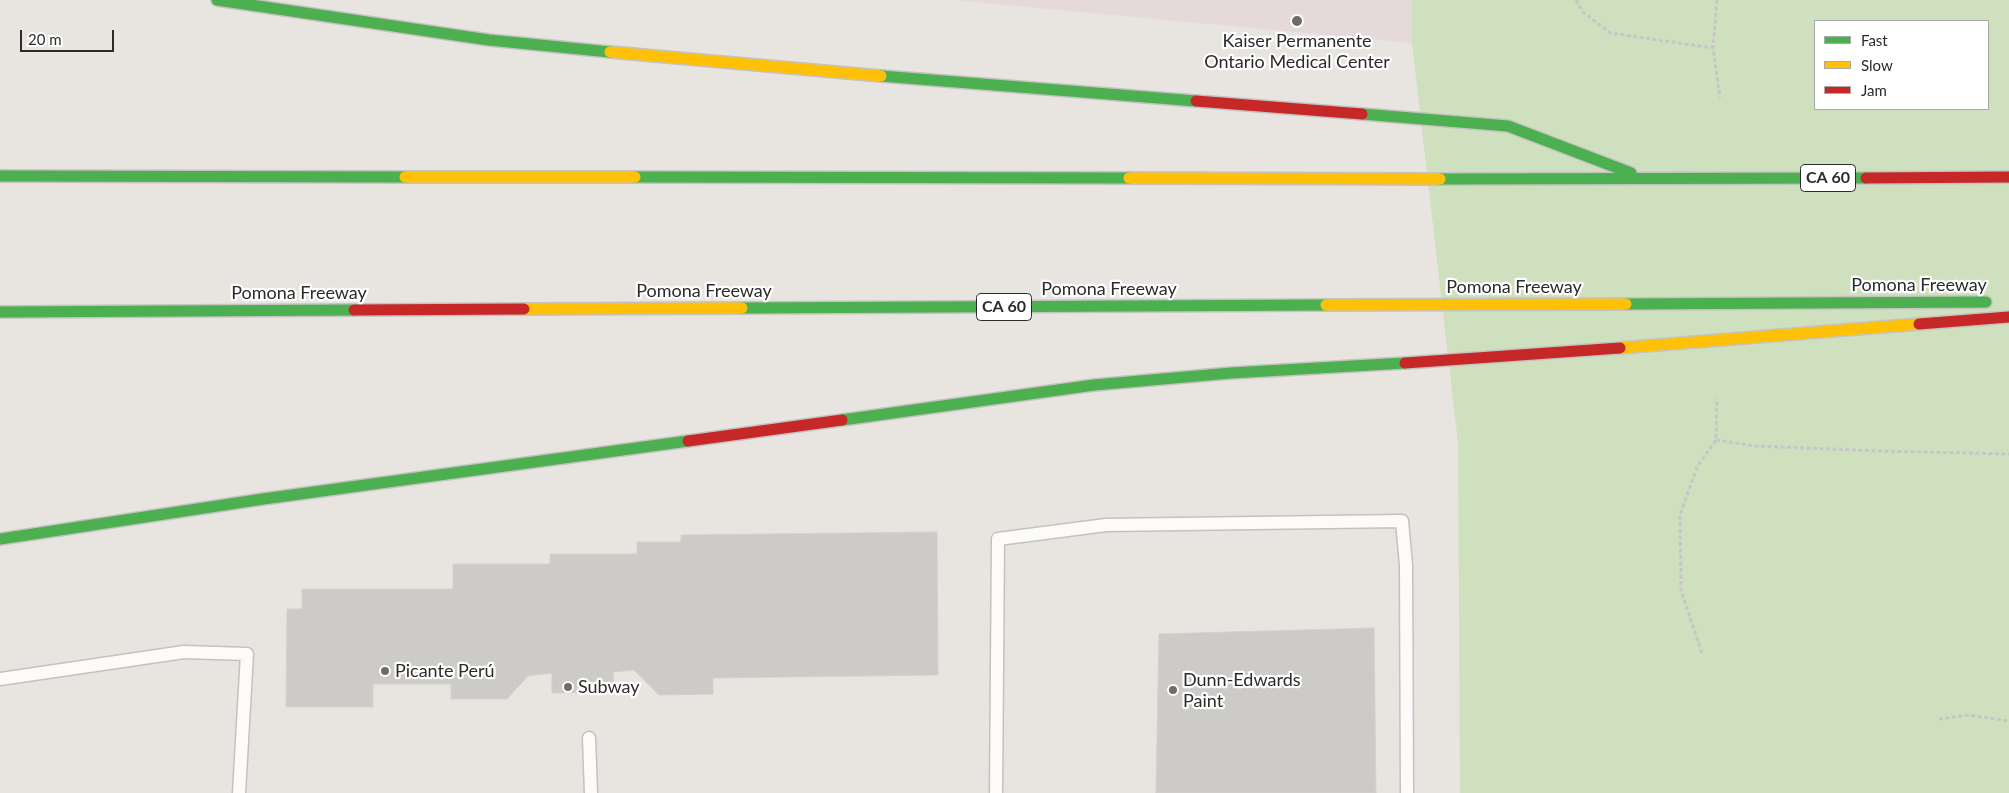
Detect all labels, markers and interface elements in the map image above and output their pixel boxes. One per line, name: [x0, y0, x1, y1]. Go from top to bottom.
marker: Kaiser Permanente Ontario Medical Center: [1290, 14, 1304, 28]
scale bar: [22, 20, 116, 52]
legend: [1814, 20, 1989, 110]
text: 20 m: [28, 30, 62, 48]
place label: Kaiser Permanente Ontario Medical Center: [1204, 30, 1390, 72]
text: Fast: [1861, 31, 1888, 49]
text: Slow: [1861, 56, 1893, 74]
text: Jam: [1861, 81, 1887, 99]
road number: CA 60: [1800, 164, 1856, 192]
street label: Pomona Freeway: [1851, 274, 1987, 296]
street label: Pomona Freeway: [1446, 276, 1582, 298]
street label: Pomona Freeway: [1041, 278, 1177, 300]
street label: Pomona Freeway: [636, 280, 772, 302]
street label: Pomona Freeway: [231, 282, 367, 304]
road number: CA 60: [976, 294, 1032, 320]
place label: Picante Perú: [395, 660, 494, 682]
marker: Picante Perú: [379, 665, 391, 677]
place label: Dunn-Edwards Paint: [1183, 669, 1301, 712]
place label: Subway: [578, 676, 640, 698]
marker: Subway: [562, 681, 574, 693]
marker: Dunn-Edwards Paint: [1167, 684, 1179, 696]

